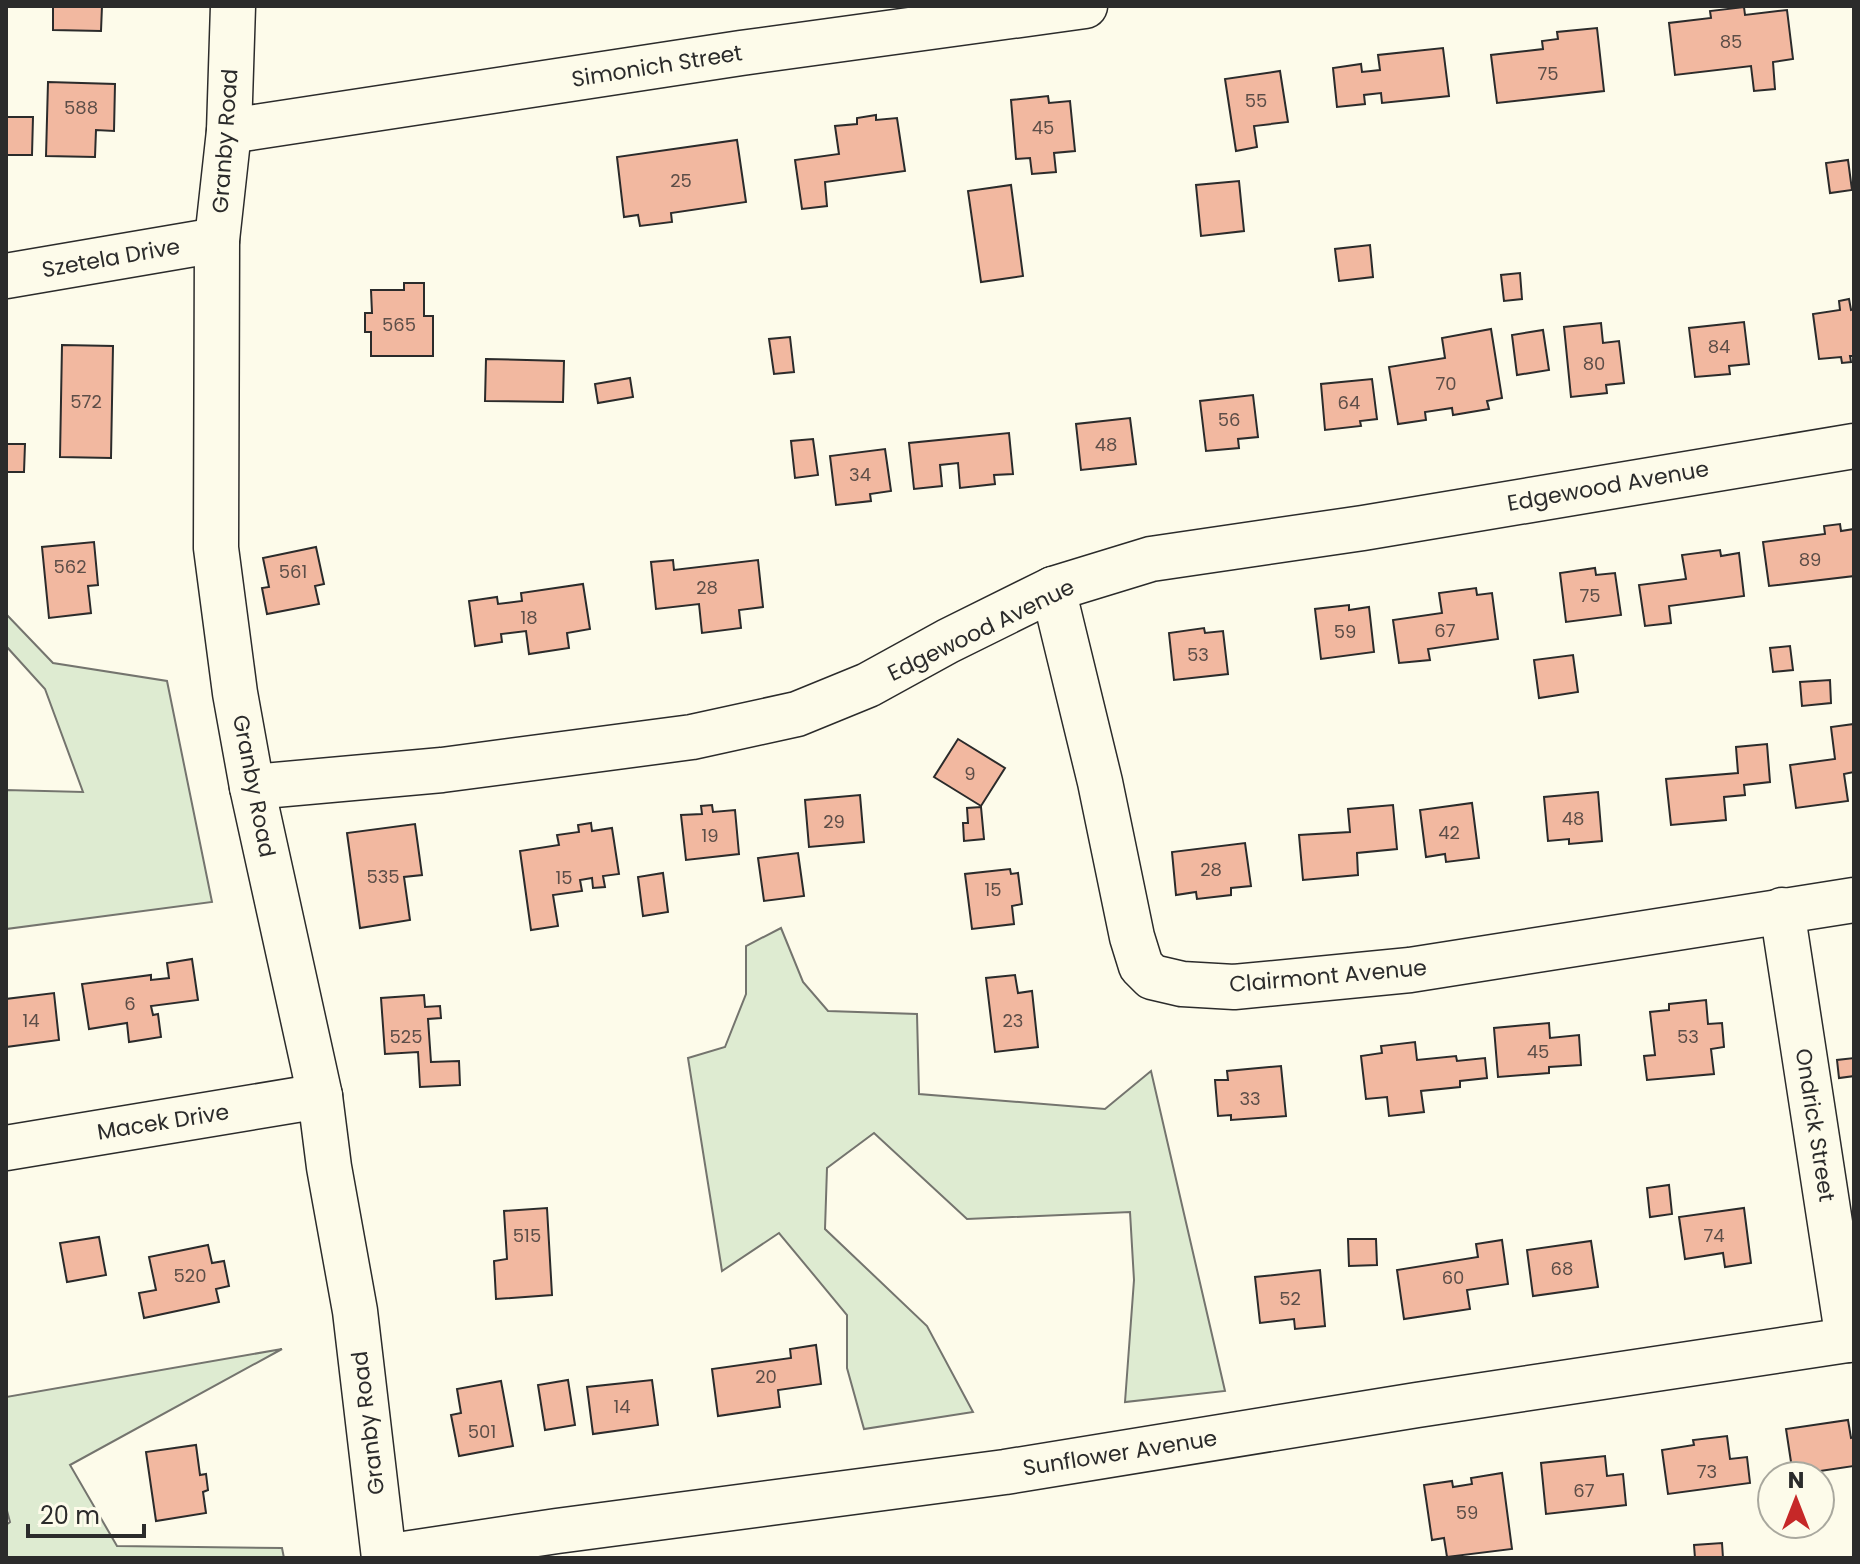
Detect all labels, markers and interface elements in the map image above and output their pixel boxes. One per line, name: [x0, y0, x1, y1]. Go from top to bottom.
house number: 85: [1720, 29, 1742, 54]
street label: Simonich Street: [569, 37, 745, 95]
house number: 75: [1537, 61, 1559, 86]
street label: Granby Road: [204, 68, 246, 214]
house number: 55: [1245, 88, 1267, 113]
house number: 588: [64, 95, 98, 120]
house number: 45: [1032, 115, 1054, 140]
house number: 25: [670, 168, 692, 193]
street label: Szetela Drive: [40, 231, 182, 285]
house number: 565: [382, 312, 416, 337]
house number: 84: [1708, 334, 1730, 359]
house number: 80: [1583, 351, 1605, 376]
house number: 70: [1435, 371, 1457, 396]
house number: 572: [70, 389, 102, 414]
house number: 64: [1338, 390, 1360, 415]
house number: 56: [1218, 407, 1240, 432]
house number: 48: [1095, 432, 1117, 457]
street label: Edgewood Avenue: [1505, 453, 1711, 519]
house number: 34: [849, 462, 871, 487]
house number: 89: [1799, 547, 1821, 572]
house number: 562: [53, 554, 87, 579]
house number: 561: [279, 559, 307, 584]
street label: Edgewood Avenue: [882, 571, 1080, 689]
house number: 28: [696, 575, 718, 600]
house number: 75: [1579, 583, 1601, 608]
house number: 18: [520, 605, 538, 630]
house number: 67: [1434, 618, 1456, 643]
house number: 59: [1334, 619, 1356, 644]
house number: 53: [1187, 642, 1209, 667]
street label: Granby Road: [225, 712, 283, 860]
house number: 9: [964, 761, 976, 786]
house number: 48: [1562, 806, 1584, 831]
house number: 29: [823, 809, 845, 834]
house number: 42: [1438, 820, 1460, 845]
house number: 19: [701, 823, 719, 848]
house number: 28: [1200, 857, 1222, 882]
house number: 535: [366, 864, 400, 889]
house number: 15: [555, 865, 573, 890]
house number: 15: [984, 877, 1002, 902]
street label: Clairmont Avenue: [1228, 952, 1428, 1000]
house number: 6: [124, 991, 136, 1016]
house number: 14: [22, 1008, 40, 1033]
house number: 23: [1003, 1008, 1023, 1033]
house number: 525: [390, 1024, 422, 1049]
house number: 53: [1677, 1024, 1699, 1049]
house number: 45: [1527, 1039, 1549, 1064]
street label: Ondrick Street: [1788, 1046, 1842, 1204]
house number: 33: [1239, 1086, 1261, 1111]
street label: Macek Drive: [95, 1096, 231, 1148]
house number: 515: [513, 1223, 541, 1248]
house number: 74: [1703, 1223, 1725, 1248]
house number: 68: [1551, 1256, 1573, 1281]
house number: 520: [174, 1263, 206, 1288]
house number: 60: [1442, 1265, 1464, 1290]
house number: 52: [1279, 1286, 1301, 1311]
street label: Granby Road: [344, 1349, 392, 1497]
house number: 20: [755, 1364, 777, 1389]
house number: 14: [613, 1394, 631, 1419]
house number: 501: [468, 1419, 496, 1444]
street label: Sunflower Avenue: [1021, 1422, 1219, 1484]
house number: 73: [1697, 1459, 1717, 1484]
north arrow: [1756, 1460, 1836, 1540]
text: N: [1788, 1465, 1804, 1496]
house number: 67: [1573, 1478, 1595, 1503]
scale bar: [28, 1488, 144, 1538]
text: 20 m: [40, 1499, 100, 1532]
house number: 59: [1456, 1500, 1478, 1525]

